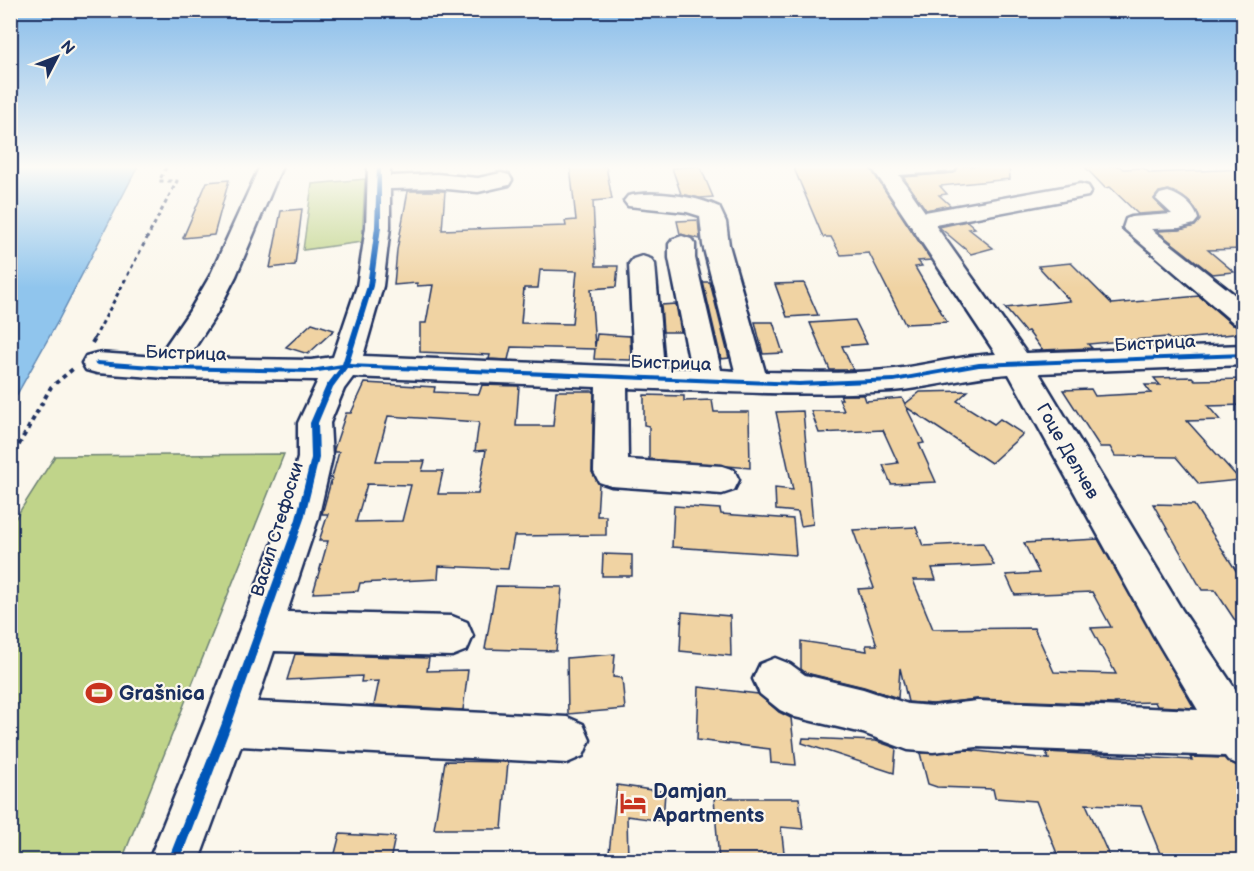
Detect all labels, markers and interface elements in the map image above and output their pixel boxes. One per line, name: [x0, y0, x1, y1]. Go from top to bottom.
north arrow: [27, 27, 87, 87]
text: N: [56, 37, 78, 59]
street label: Бистрица: [1114, 331, 1196, 356]
street label: Бистрица: [145, 342, 227, 365]
street label: Бистрица: [630, 352, 712, 375]
street label: Гоце Делчев: [1032, 400, 1104, 503]
street label: Васил Стефоски: [247, 459, 308, 599]
sports icon: Grašnica: [84, 678, 114, 708]
place label: Grašnica: [119, 681, 205, 706]
place label: Damjan Apartments: [652, 779, 764, 828]
hotel icon: Damjan Apartments: [618, 788, 648, 818]

